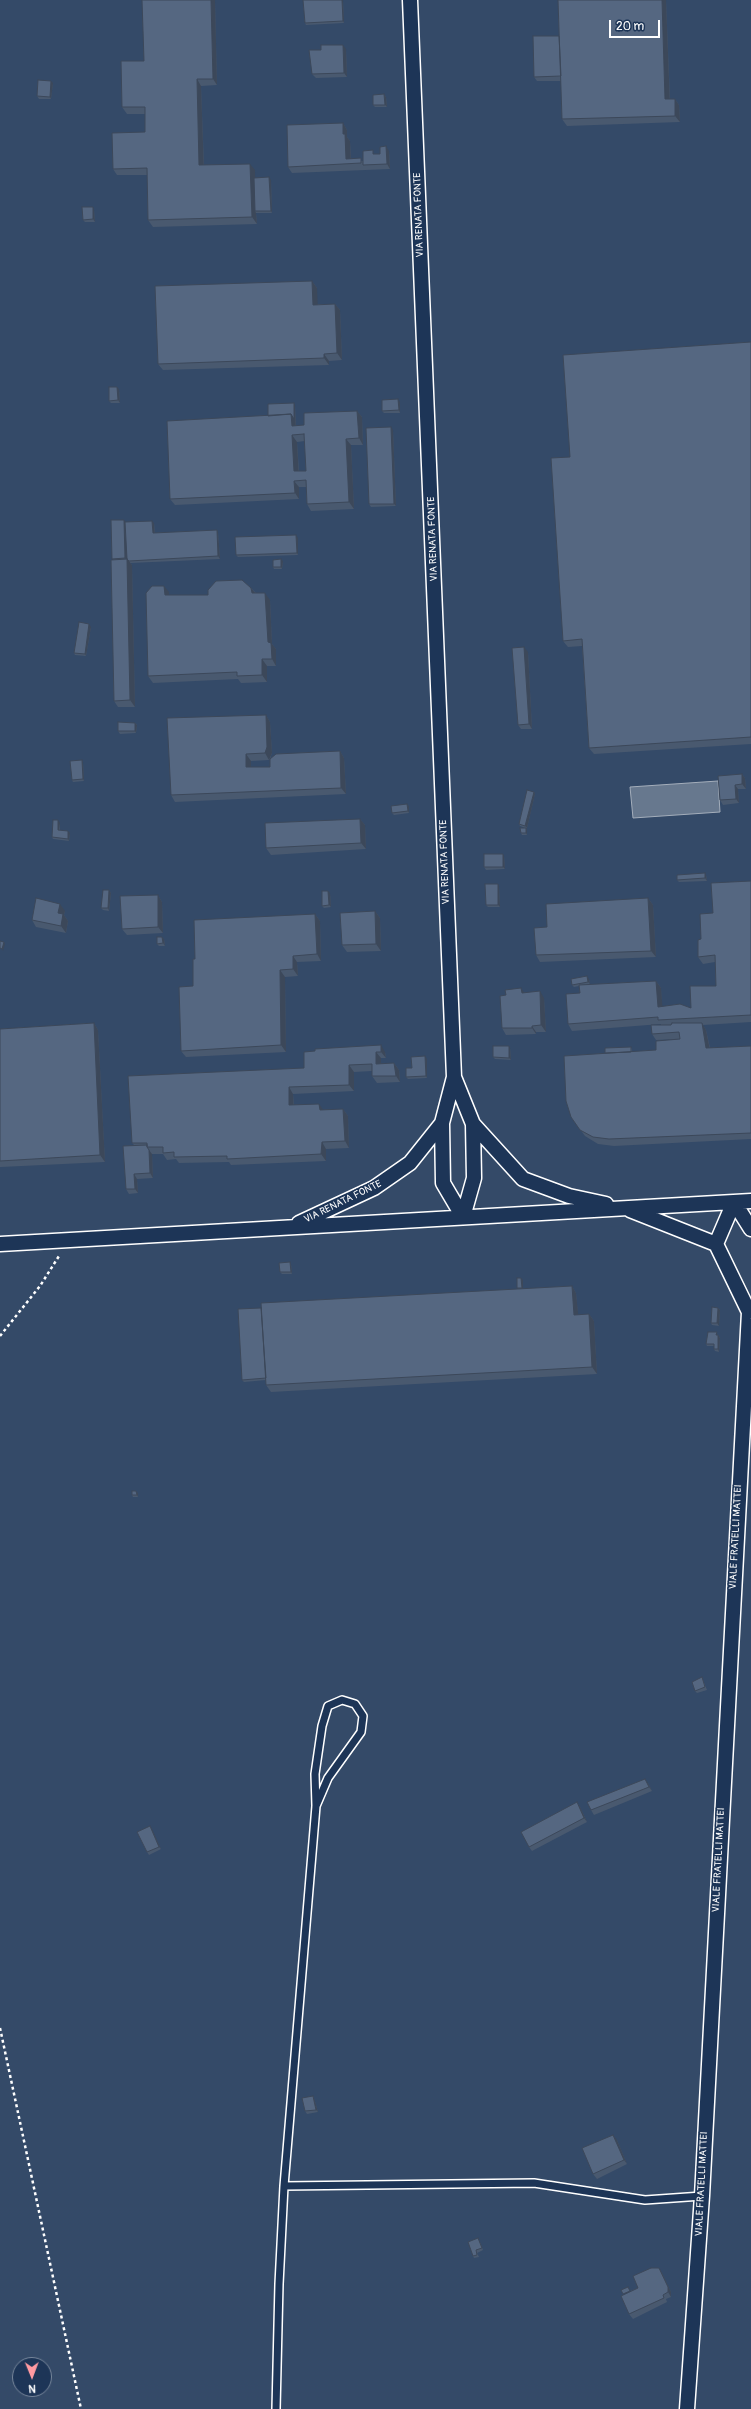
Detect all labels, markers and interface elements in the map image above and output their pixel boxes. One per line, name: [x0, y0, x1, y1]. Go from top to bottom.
scale bar: [611, 12, 662, 38]
text: 20 m: [616, 19, 644, 34]
street label: VIA RENATA FONTE: [412, 172, 426, 258]
street label: VIA RENATA FONTE: [426, 496, 440, 582]
street label: VIA RENATA FONTE: [438, 819, 452, 905]
street label: VIA RENATA FONTE: [302, 1178, 384, 1226]
street label: VIALE FRATELLI MATTEI: [727, 1484, 745, 1590]
street label: VIALE FRATELLI MATTEI: [710, 1807, 728, 1913]
street label: VIALE FRATELLI MATTEI: [693, 2131, 711, 2237]
north arrow: [12, 2357, 52, 2397]
text: N: [28, 2382, 36, 2395]

